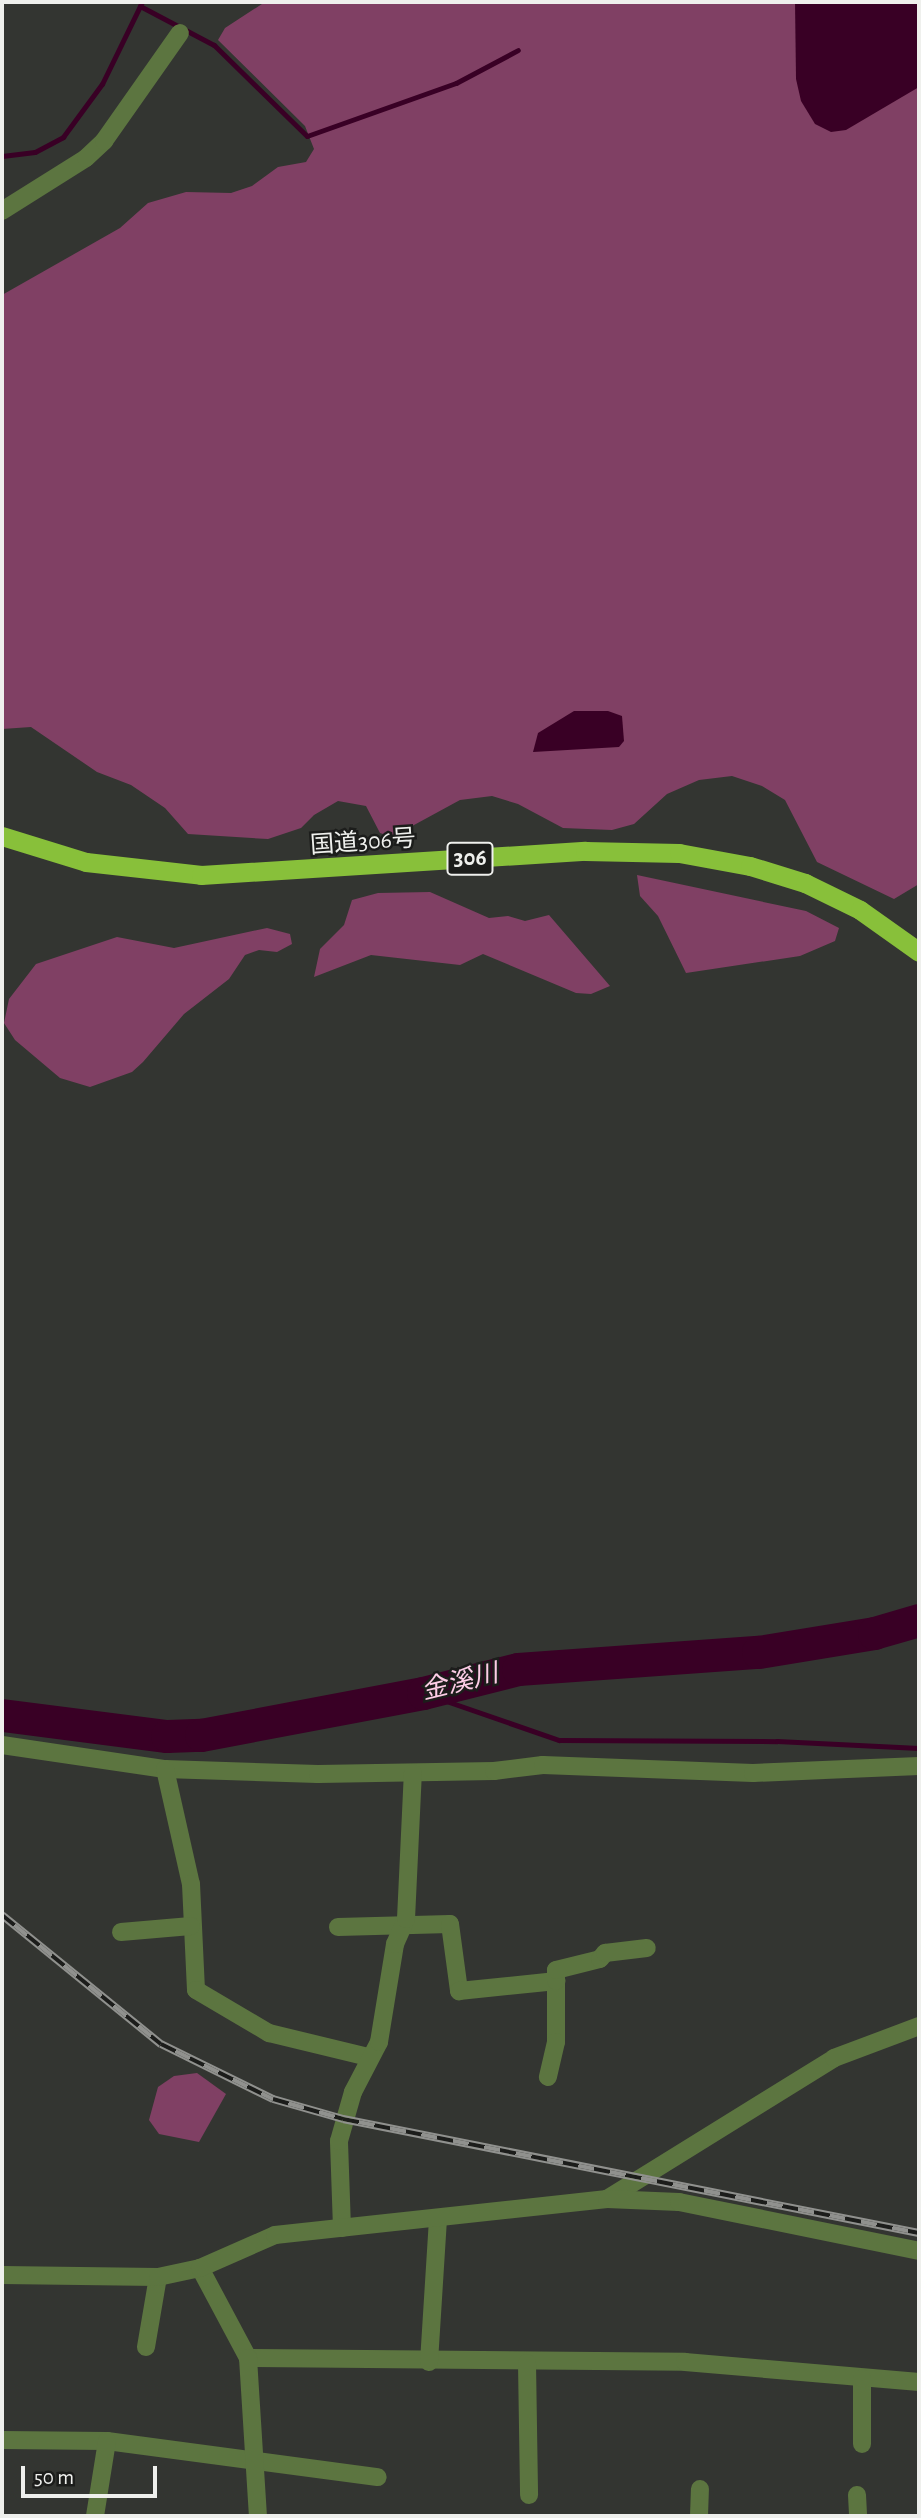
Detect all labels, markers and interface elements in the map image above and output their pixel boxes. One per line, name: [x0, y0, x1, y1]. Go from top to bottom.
street label: 国道306号: [309, 825, 417, 861]
road number: 306: [446, 839, 494, 878]
water label: 金溪川: [418, 1658, 502, 1708]
scale bar: [24, 2452, 161, 2496]
text: 50 m: [34, 2467, 74, 2488]

